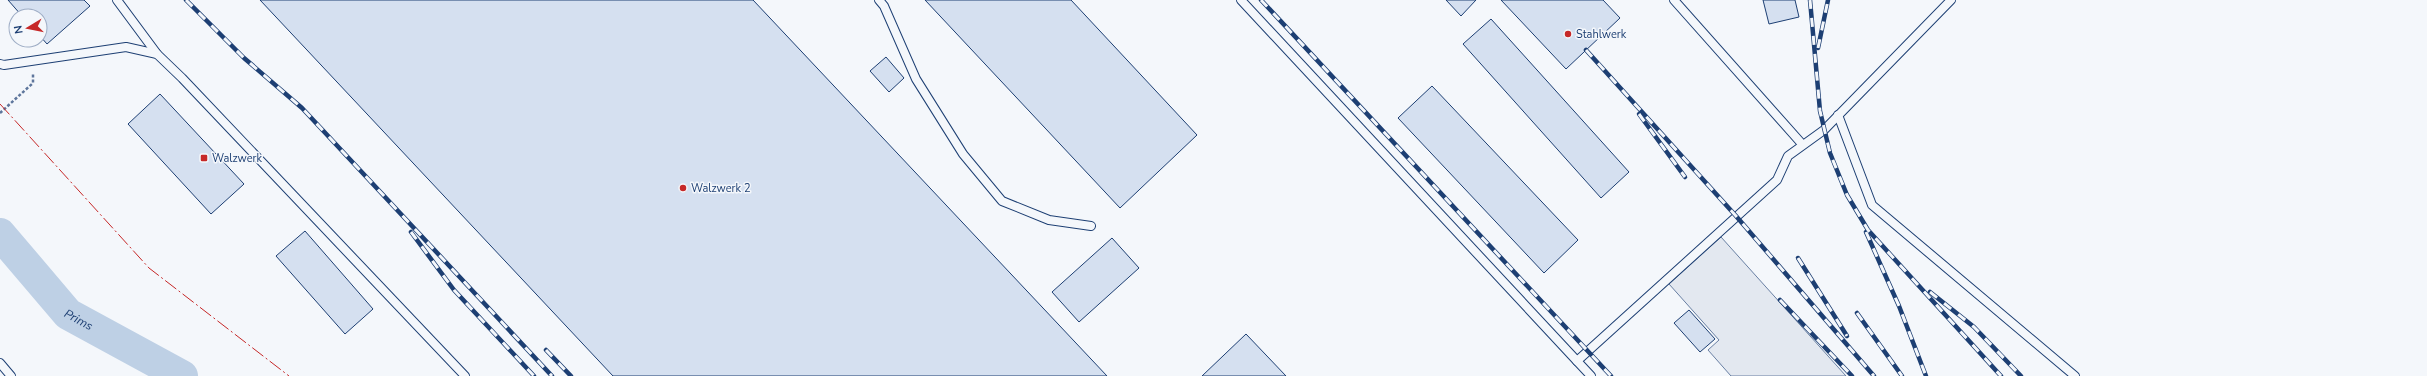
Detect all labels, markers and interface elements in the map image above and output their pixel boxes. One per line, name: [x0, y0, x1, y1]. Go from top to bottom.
north arrow: [8, 8, 48, 48]
text: N: [11, 24, 27, 35]
place label: Stahlwerk: [1576, 27, 1627, 42]
marker: Stahlwerk: [1563, 29, 1573, 39]
place label: Walzwerk: [212, 151, 263, 166]
marker: Walzwerk: [199, 153, 209, 163]
place label: Walzwerk 2: [691, 181, 750, 196]
marker: Walzwerk 2: [678, 183, 688, 193]
water label: Prims: [61, 305, 96, 334]

